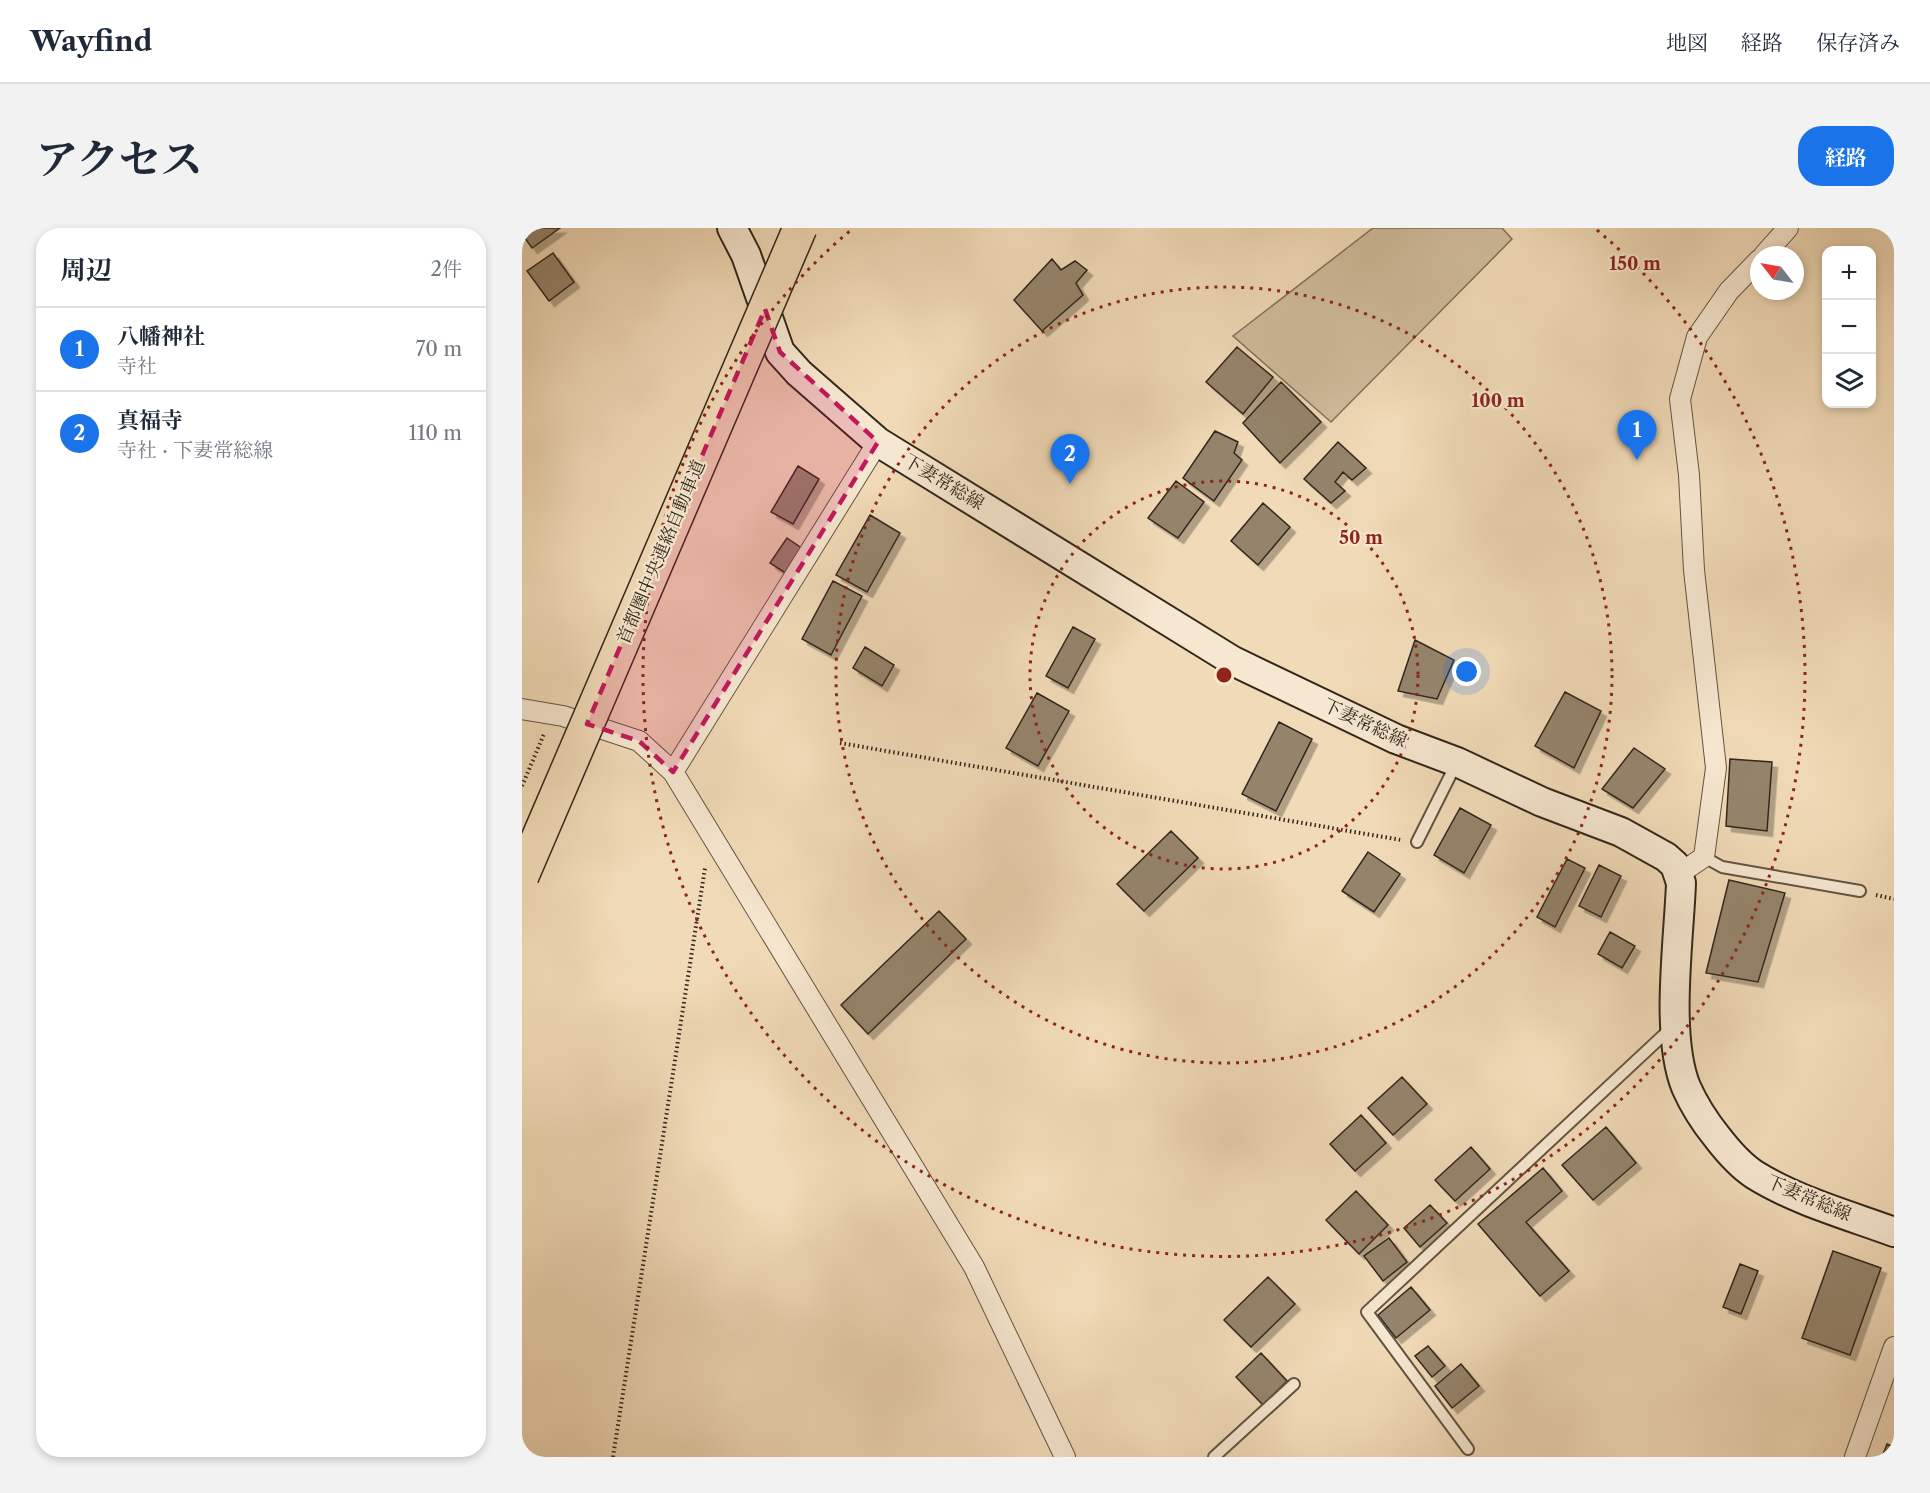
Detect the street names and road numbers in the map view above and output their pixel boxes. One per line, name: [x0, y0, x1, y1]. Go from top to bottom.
street label: 下妻常総線: [900, 449, 988, 515]
street label: 首都圏中央連絡自動車道: [612, 457, 710, 647]
street label: 下妻常総線: [1320, 694, 1410, 752]
street label: 下妻常総線: [1763, 1170, 1855, 1226]

